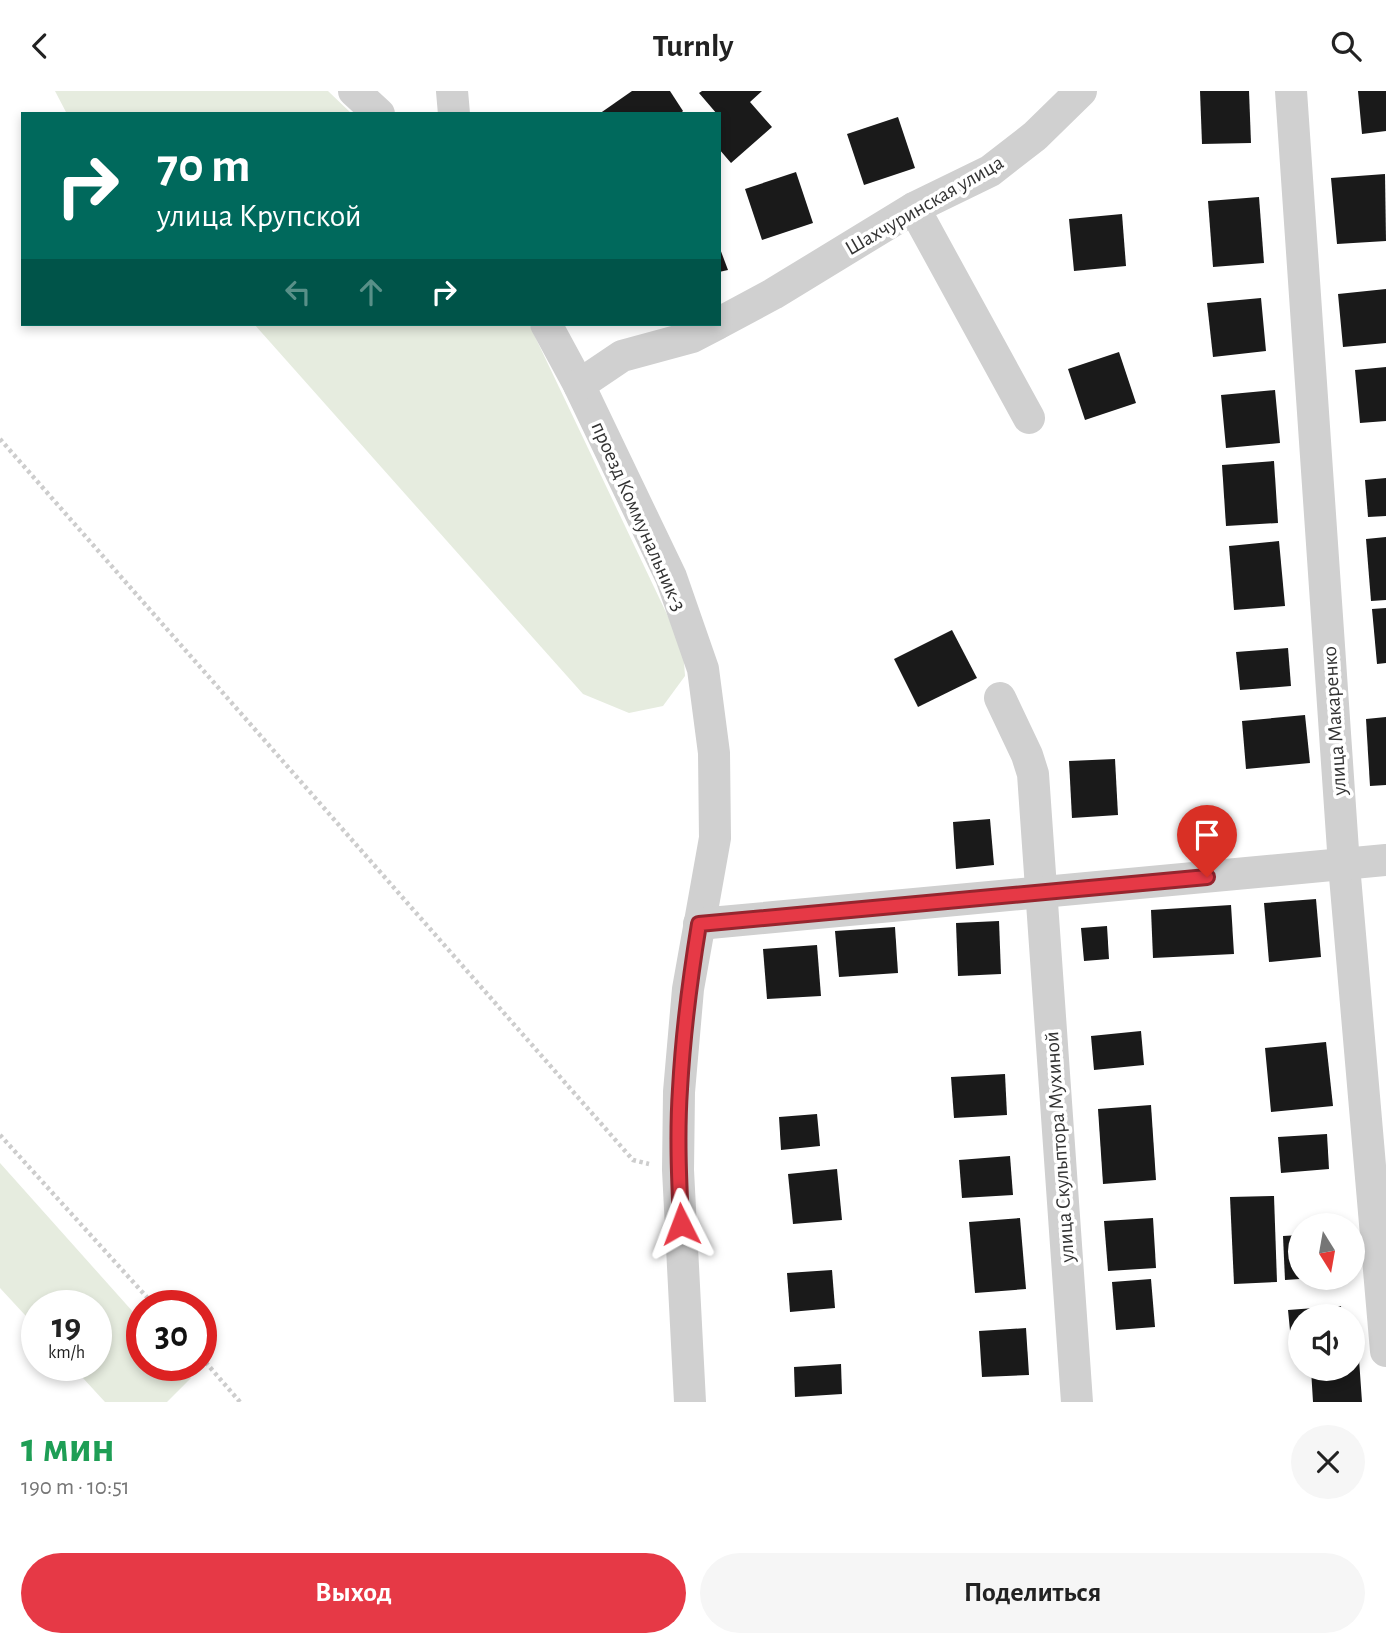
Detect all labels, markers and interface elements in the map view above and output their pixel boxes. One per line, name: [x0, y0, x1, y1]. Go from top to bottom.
icon: back: [21, 27, 59, 65]
icon: search: [1327, 27, 1365, 65]
text: Turnly: [652, 30, 734, 62]
icon: right: [42, 140, 133, 231]
text: 70 m: [157, 142, 251, 191]
street label: Шахчуринская улица: [841, 151, 1007, 259]
text: улица Крупской: [157, 200, 362, 232]
icon: left: [279, 273, 317, 311]
icon: ahead: [352, 273, 390, 311]
icon: right: [425, 273, 463, 311]
street label: проезд Коммунальник-3: [587, 418, 690, 614]
street label: улица Макаренко: [1319, 646, 1350, 797]
pin: [1177, 805, 1237, 877]
icon: arrive: [1188, 816, 1226, 854]
street label: улица Скульптора Мухиной: [1041, 1031, 1078, 1264]
position arrow: [644, 1187, 718, 1261]
north arrow: [1288, 1213, 1365, 1290]
map controls: [1288, 1213, 1365, 1381]
speed limit sign: 30: [126, 1290, 217, 1381]
button: sound: [1288, 1304, 1365, 1381]
text: 19: [52, 1309, 81, 1344]
text: km/h: [48, 1344, 85, 1362]
button: close: [1291, 1425, 1365, 1499]
text: 1 мин: [21, 1427, 115, 1469]
text: 190 m · 10:51: [21, 1476, 130, 1499]
button: Выход: [21, 1553, 686, 1633]
button: Поделиться: [700, 1553, 1365, 1633]

